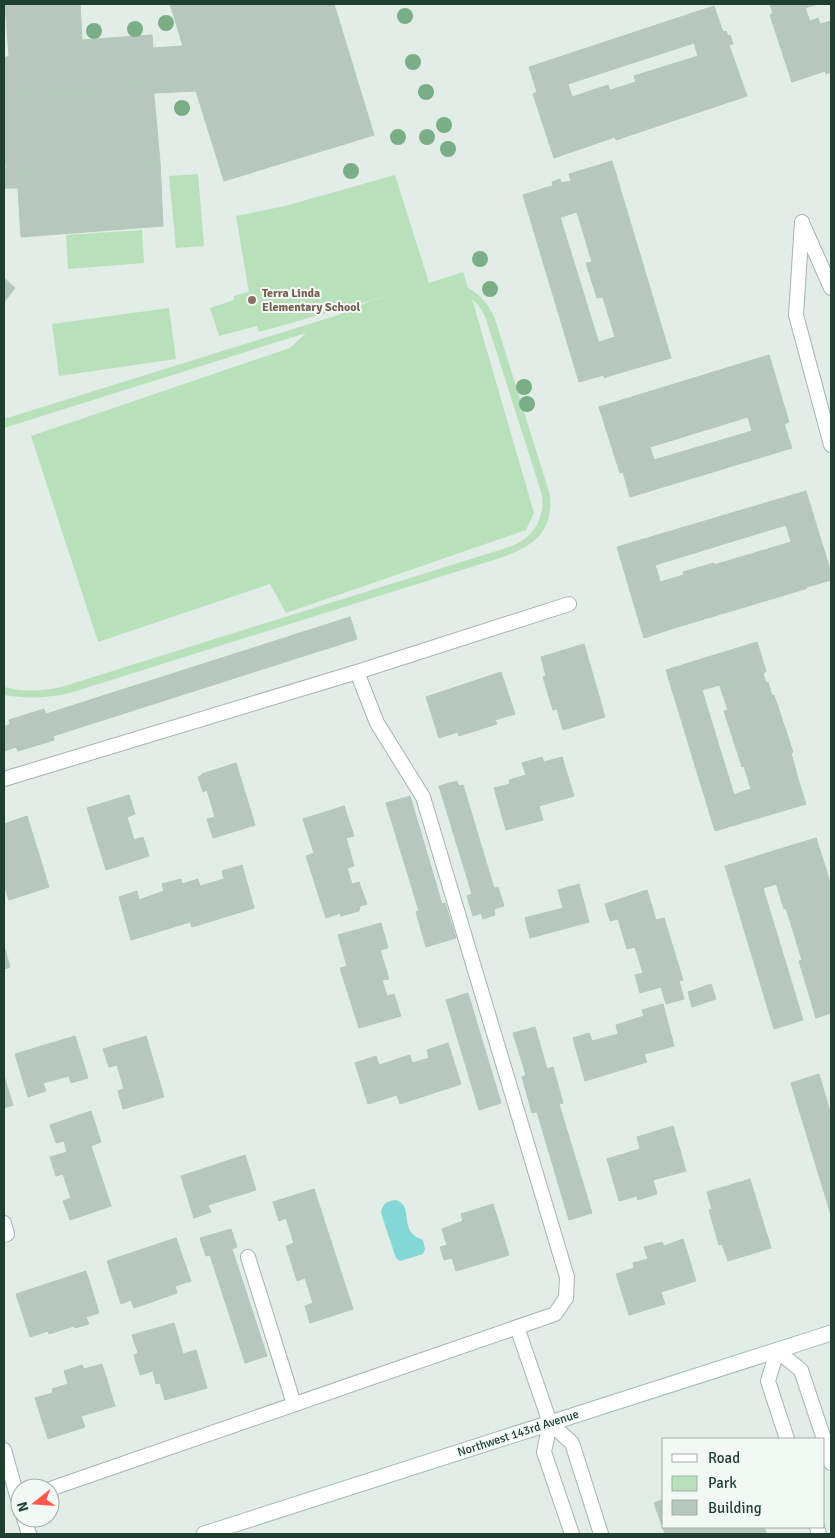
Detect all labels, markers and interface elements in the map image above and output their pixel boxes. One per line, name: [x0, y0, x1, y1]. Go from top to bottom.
place label: Terra Linda Elementary School: [262, 286, 361, 315]
marker: Terra Linda Elementary School: [246, 294, 258, 306]
street label: Northwest 143rd Avenue: [456, 1407, 581, 1460]
legend: [662, 1438, 825, 1528]
text: Road: [708, 1449, 740, 1467]
text: Park: [708, 1474, 737, 1492]
north arrow: [10, 1478, 60, 1528]
text: Building: [708, 1499, 762, 1517]
text: N: [13, 1500, 33, 1514]

